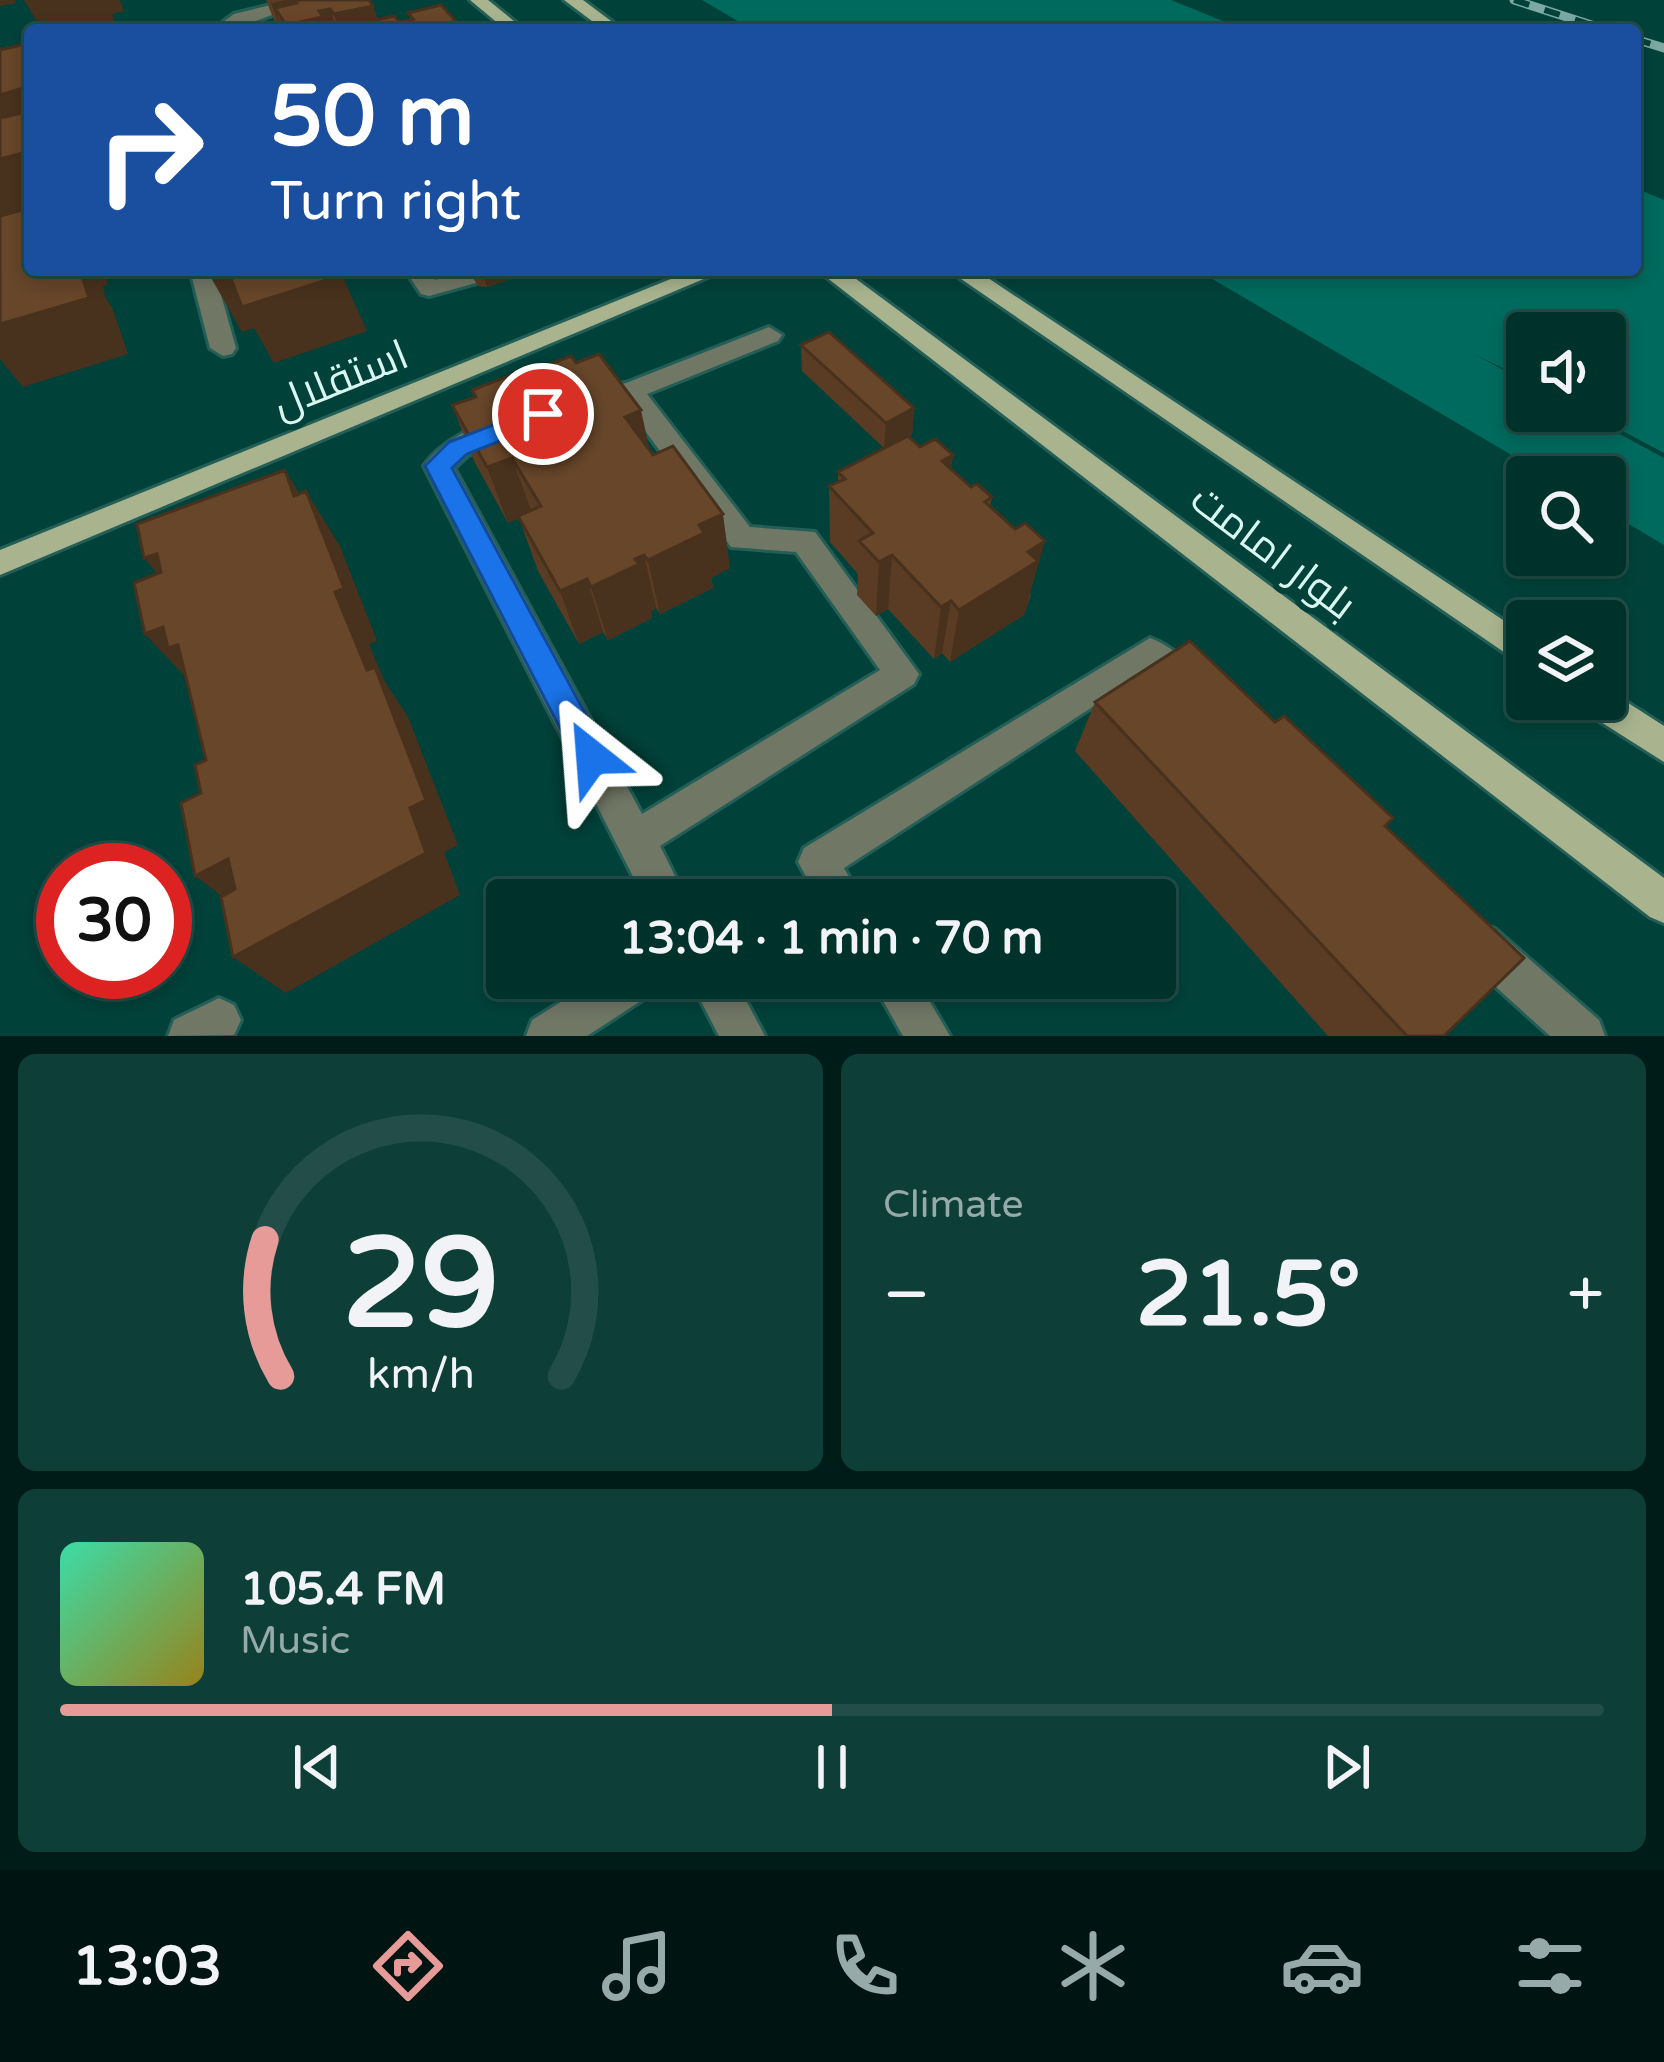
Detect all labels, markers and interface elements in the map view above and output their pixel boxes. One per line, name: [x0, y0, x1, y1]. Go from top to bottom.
text: 50 m: [270, 67, 474, 168]
icon: right: [72, 72, 228, 228]
text: Turn right: [270, 169, 521, 234]
map controls: [1506, 312, 1626, 720]
button: sound: [1506, 312, 1626, 432]
street label: استقلال: [265, 329, 416, 430]
pin: [492, 363, 594, 465]
icon: arrive: [510, 381, 576, 447]
button: search: [1506, 456, 1626, 576]
street label: بلوار امامت: [1180, 474, 1366, 631]
button: layers: [1506, 600, 1626, 720]
position arrow: [529, 694, 655, 820]
speed limit sign: 30: [36, 843, 192, 999]
text: 13:04 · 1 min · 70 m: [619, 912, 1043, 966]
text: Climate: [883, 1181, 1023, 1228]
text: 29: [342, 1210, 499, 1361]
text: 21.5°: [1136, 1241, 1361, 1350]
text: −: [883, 1255, 930, 1335]
text: +: [1567, 1255, 1604, 1335]
text: km/h: [367, 1348, 474, 1399]
text: 105.4 FM: [240, 1563, 446, 1617]
text: Music: [240, 1617, 350, 1664]
icon: previous: [284, 1734, 350, 1800]
icon: pause: [799, 1734, 865, 1800]
icon: next: [1314, 1734, 1380, 1800]
icon: directions: [366, 1924, 450, 2008]
icon: music: [595, 1924, 679, 2008]
icon: phone: [823, 1924, 907, 2008]
icon: climate: [1051, 1924, 1135, 2008]
icon: car: [1280, 1924, 1364, 2008]
icon: filters: [1508, 1924, 1592, 2008]
text: 13:03: [72, 1934, 222, 1999]

